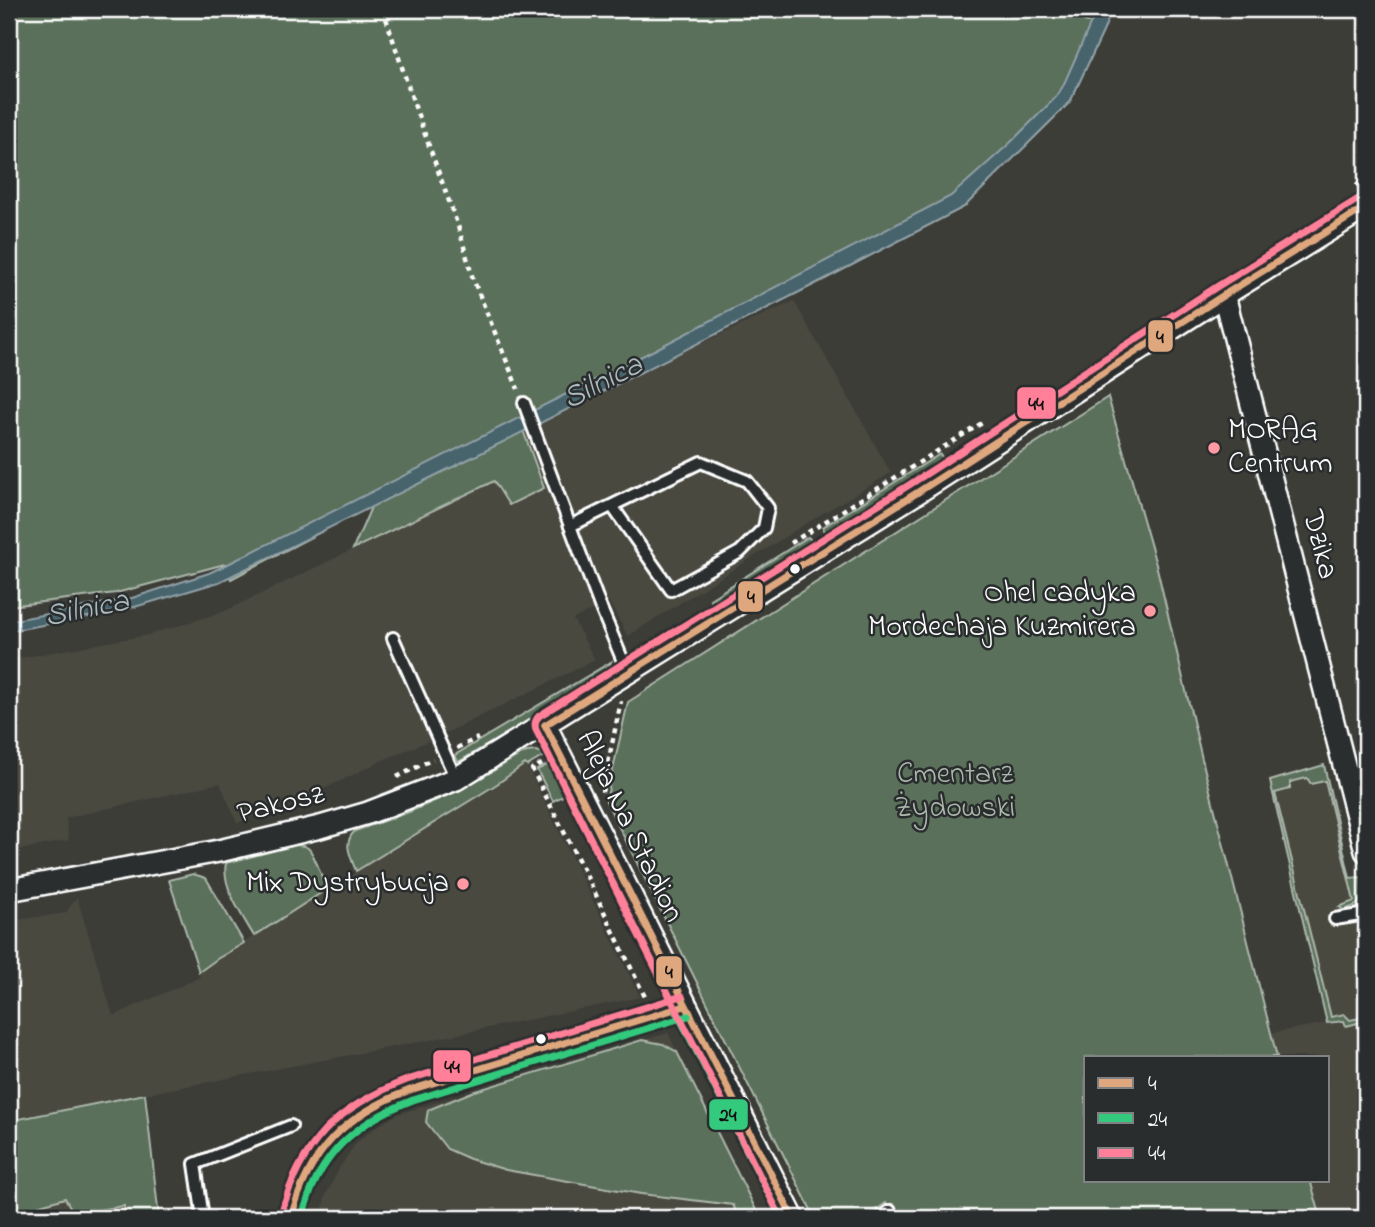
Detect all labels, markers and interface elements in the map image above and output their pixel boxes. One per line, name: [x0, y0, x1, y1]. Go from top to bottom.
line badge: 4: [1147, 319, 1174, 353]
text: 4: [1156, 325, 1164, 352]
water label: Silnica: [555, 343, 652, 423]
line badge: 44: [1016, 386, 1057, 420]
text: 44: [1028, 392, 1044, 419]
place label: MORĄG Centrum: [1228, 409, 1332, 487]
marker: MORĄG Centrum: [1206, 440, 1222, 456]
street label: Dzika: [1289, 505, 1349, 584]
unlabelled marker: [788, 562, 802, 576]
place label: Ohel cadyka Mordechaja Kuzmirera: [868, 572, 1136, 650]
water label: Silnica: [41, 579, 134, 641]
line badge: 4: [737, 580, 764, 613]
text: 4: [747, 585, 755, 612]
marker: Ohel cadyka Mordechaja Kuzmirera: [1142, 603, 1158, 619]
street label: Aleja Na Stadion: [563, 724, 695, 930]
park label: Cmentarz Żydowski: [895, 753, 1015, 831]
street label: Pakosz: [233, 773, 330, 837]
place label: Mix Dystrybucja: [246, 862, 449, 906]
marker: Mix Dystrybucja: [455, 876, 471, 892]
line badge: 4: [655, 955, 683, 988]
text: 4: [665, 960, 673, 987]
unlabelled marker: [534, 1032, 548, 1046]
line badge: 44: [432, 1049, 472, 1083]
text: 44: [444, 1055, 460, 1082]
legend: [1084, 1056, 1330, 1182]
text: 4: [1148, 1070, 1157, 1100]
line badge: 24: [708, 1098, 749, 1131]
text: 24: [718, 1103, 737, 1130]
text: 24: [1148, 1106, 1167, 1136]
text: 44: [1148, 1140, 1166, 1170]

